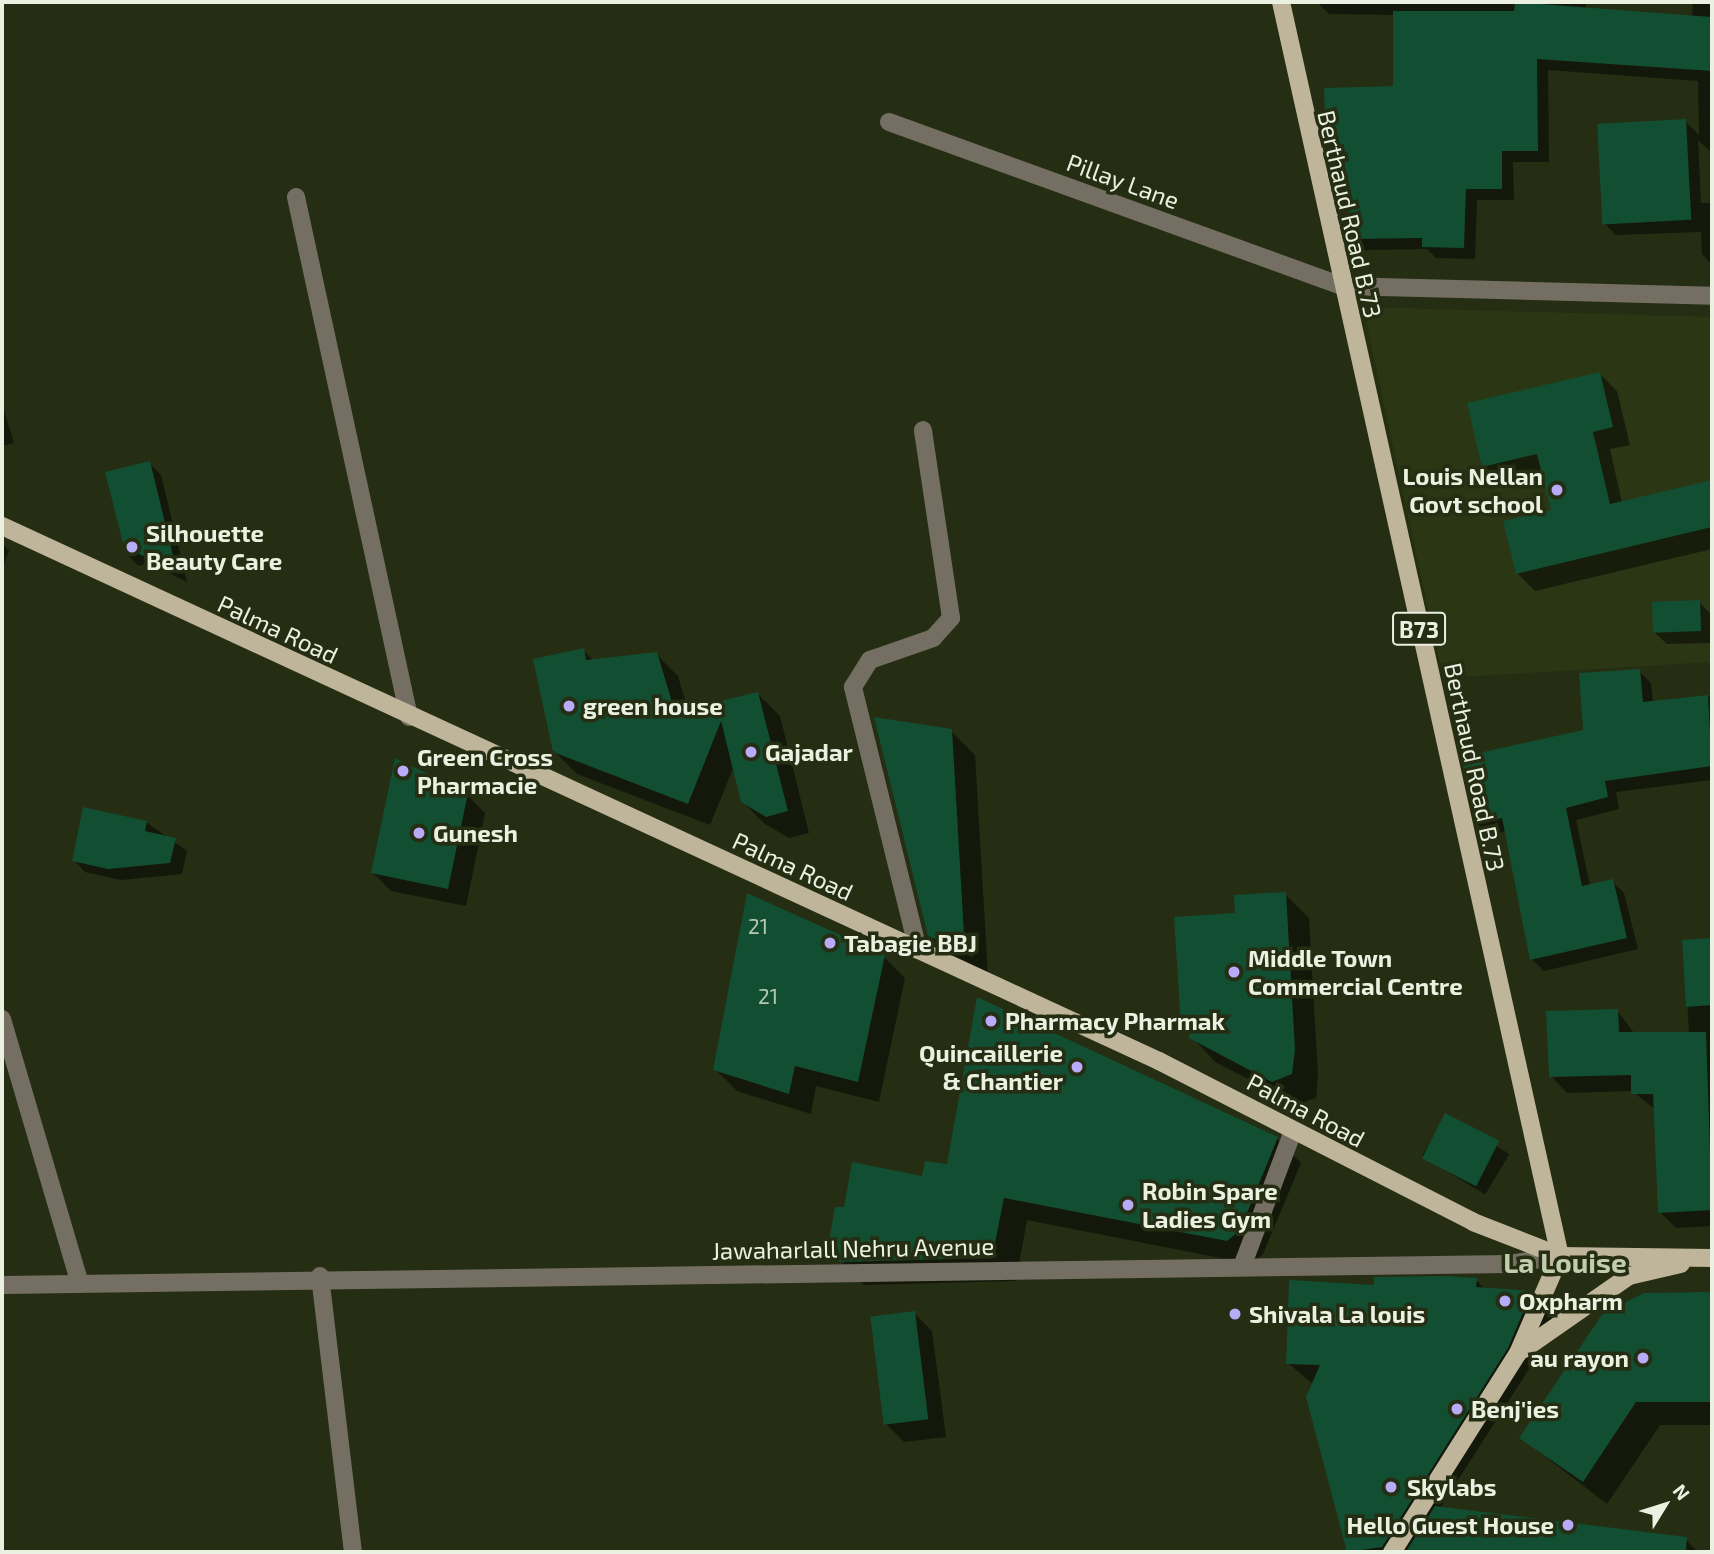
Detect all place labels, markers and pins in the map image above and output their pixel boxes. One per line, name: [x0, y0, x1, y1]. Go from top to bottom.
place label: Louis Nellan Govt school: [1403, 462, 1543, 518]
marker: Louis Nellan Govt school: [1549, 482, 1565, 498]
place label: Silhouette Beauty Care: [146, 519, 283, 575]
marker: Silhouette Beauty Care: [124, 539, 140, 555]
place label: green house: [583, 692, 723, 720]
marker: green house: [561, 698, 577, 714]
place label: Gajadar: [765, 738, 853, 766]
place label: Green Cross Pharmacie: [417, 743, 553, 799]
marker: Gajadar: [743, 744, 759, 760]
marker: Green Cross Pharmacie: [395, 763, 411, 779]
place label: Gunesh: [433, 819, 518, 847]
marker: Gunesh: [411, 825, 427, 841]
place label: Tabagie BBJ: [844, 929, 977, 957]
marker: Tabagie BBJ: [822, 935, 838, 951]
place label: Middle Town Commercial Centre: [1248, 944, 1463, 1000]
marker: Middle Town Commercial Centre: [1226, 964, 1242, 980]
place label: Pharmacy Pharmak: [1005, 1007, 1225, 1035]
marker: Pharmacy Pharmak: [983, 1013, 999, 1029]
place label: Quincaillerie & Chantier: [919, 1039, 1063, 1095]
marker: Quincaillerie & Chantier: [1069, 1059, 1085, 1075]
place label: Robin Spare Ladies Gym: [1142, 1177, 1278, 1233]
marker: Robin Spare Ladies Gym: [1120, 1197, 1136, 1213]
place label: Oxpharm: [1519, 1287, 1623, 1315]
marker: Oxpharm: [1497, 1293, 1513, 1309]
place label: Shivala La louis: [1249, 1300, 1425, 1328]
marker: Shivala La louis: [1227, 1306, 1243, 1322]
place label: au rayon: [1530, 1344, 1629, 1372]
marker: au rayon: [1635, 1350, 1651, 1366]
place label: Benj'ies: [1471, 1395, 1559, 1423]
marker: Benj'ies: [1449, 1401, 1465, 1417]
place label: Skylabs: [1407, 1473, 1497, 1501]
marker: Skylabs: [1381, 1477, 1401, 1497]
place label: Hello Guest House: [1346, 1511, 1554, 1539]
marker: Hello Guest House: [1560, 1517, 1576, 1533]

